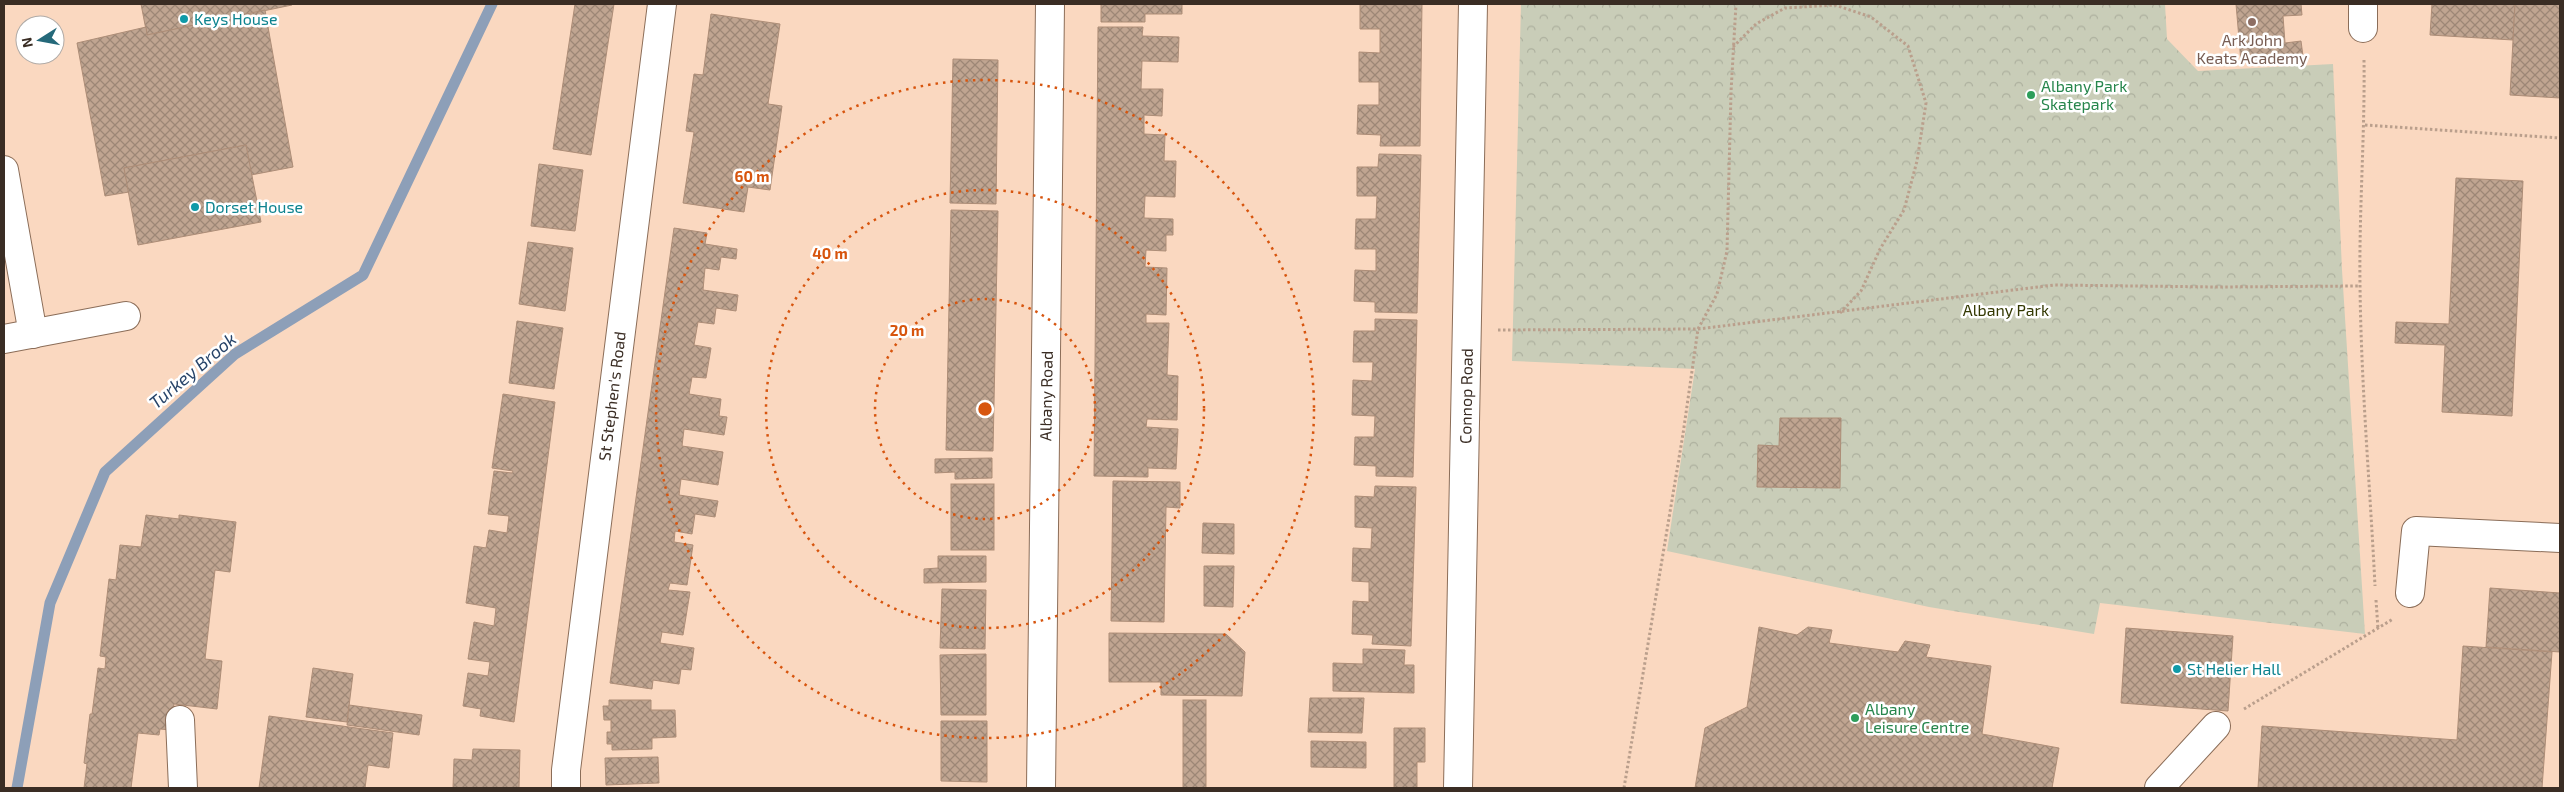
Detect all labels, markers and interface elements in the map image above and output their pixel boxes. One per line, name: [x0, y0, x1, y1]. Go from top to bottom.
place label: Keys House: [194, 9, 278, 28]
marker: Keys House: [178, 13, 190, 25]
north arrow: [15, 15, 65, 65]
marker: Ark John Keats Academy: [2246, 16, 2258, 28]
place label: Ark John Keats Academy: [2197, 30, 2308, 67]
text: N: [17, 36, 36, 49]
place label: Albany Park Skatepark: [2041, 76, 2127, 113]
marker: Albany Park Skatepark: [2025, 89, 2037, 101]
text: 60 m: [735, 167, 769, 185]
place label: Dorset House: [205, 197, 303, 216]
marker: Dorset House: [189, 201, 201, 213]
text: 40 m: [812, 244, 848, 262]
park label: Albany Park: [1963, 300, 2049, 319]
text: 20 m: [890, 321, 924, 339]
water label: Turkey Brook: [144, 327, 240, 413]
street label: St Stephen's Road: [594, 330, 629, 462]
street label: Connop Road: [1455, 348, 1476, 444]
street label: Albany Road: [1035, 351, 1056, 441]
centre of rings: [976, 400, 994, 418]
place label: St Helier Hall: [2187, 659, 2281, 678]
marker: St Helier Hall: [2171, 663, 2183, 675]
place label: Albany Leisure Centre: [1865, 699, 1969, 736]
marker: Albany Leisure Centre: [1849, 712, 1861, 724]

